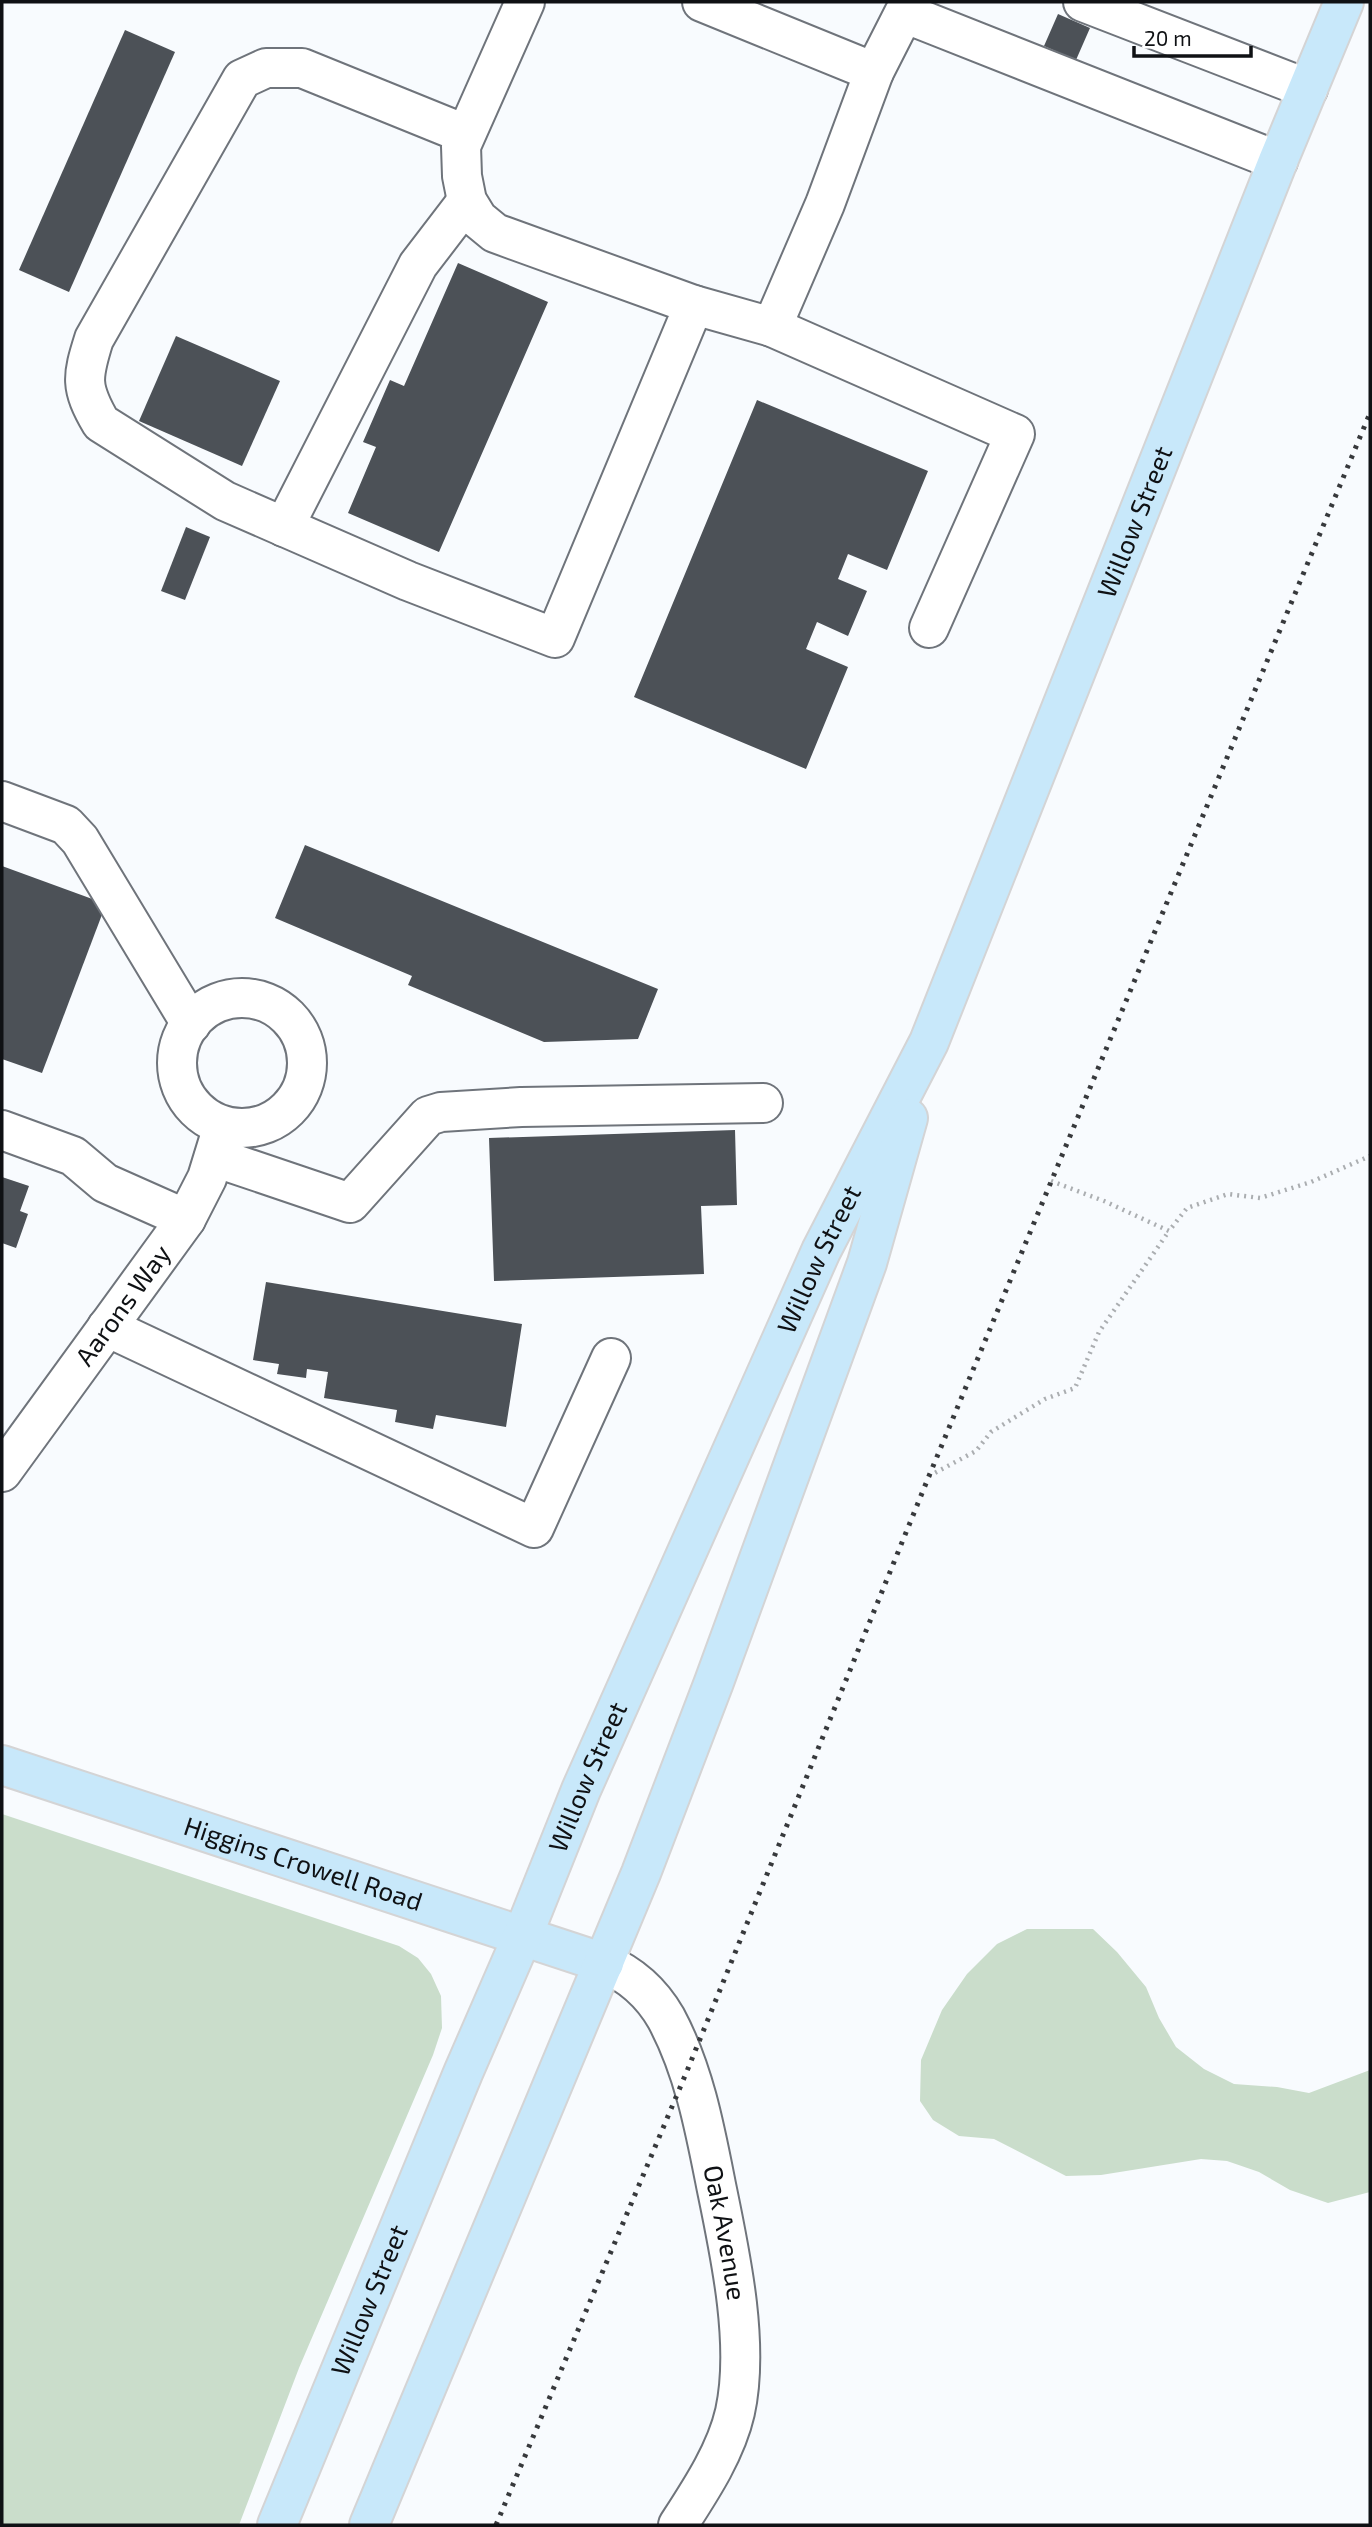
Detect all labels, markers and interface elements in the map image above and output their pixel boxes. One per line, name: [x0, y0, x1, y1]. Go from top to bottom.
scale bar: [1134, 14, 1251, 58]
text: 20 m: [1144, 25, 1192, 50]
street label: Willow Street: [1090, 441, 1178, 602]
street label: Willow Street: [769, 1179, 866, 1338]
street label: Aarons Way: [68, 1238, 176, 1371]
street label: Willow Street: [541, 1696, 632, 1856]
street label: Higgins Crowell Road: [181, 1809, 427, 1916]
street label: Oak Avenue: [698, 2162, 753, 2302]
street label: Willow Street: [323, 2220, 413, 2380]

